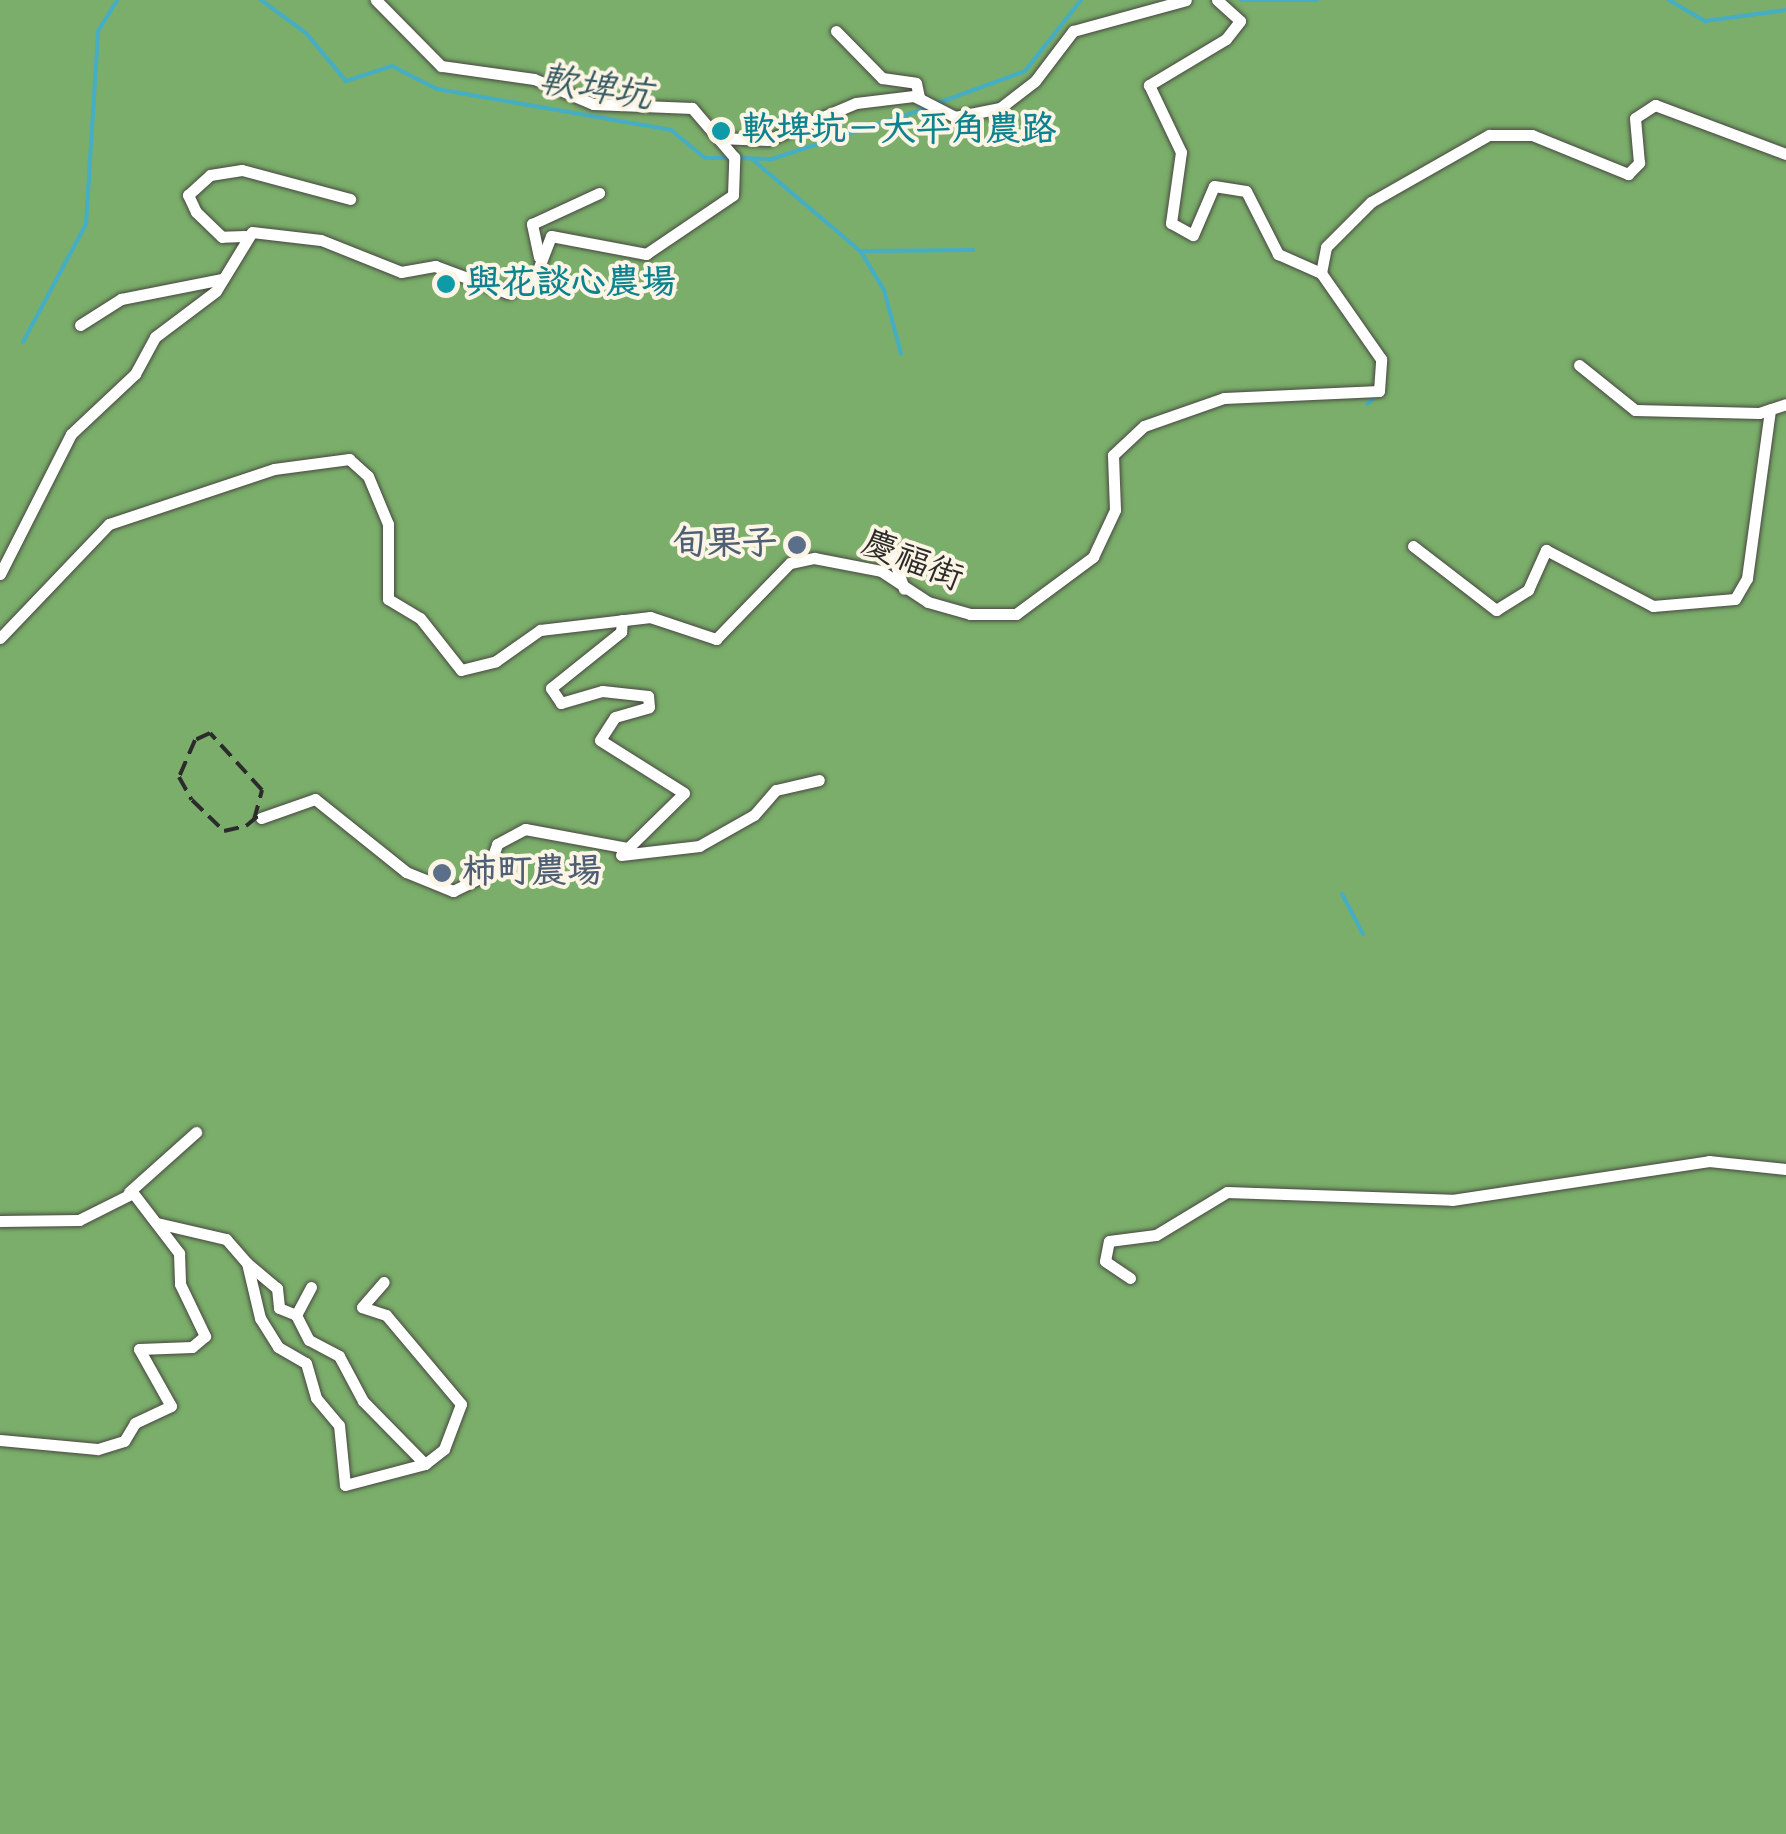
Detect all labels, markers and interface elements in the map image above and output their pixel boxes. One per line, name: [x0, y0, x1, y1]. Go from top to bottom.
water label: 軟埤坑: [535, 59, 655, 121]
place label: 軟埤坑－大平角農路: [741, 110, 1056, 152]
marker: 軟埤坑－大平角農路: [710, 120, 732, 142]
place label: 與花談心農場: [466, 263, 676, 305]
marker: 與花談心農場: [435, 273, 457, 295]
street label: 慶福街: [855, 523, 969, 601]
place label: 旬果子: [672, 524, 777, 566]
marker: 旬果子: [786, 534, 808, 556]
place label: 柿町農場: [462, 852, 602, 894]
marker: 柿町農場: [431, 862, 453, 884]

